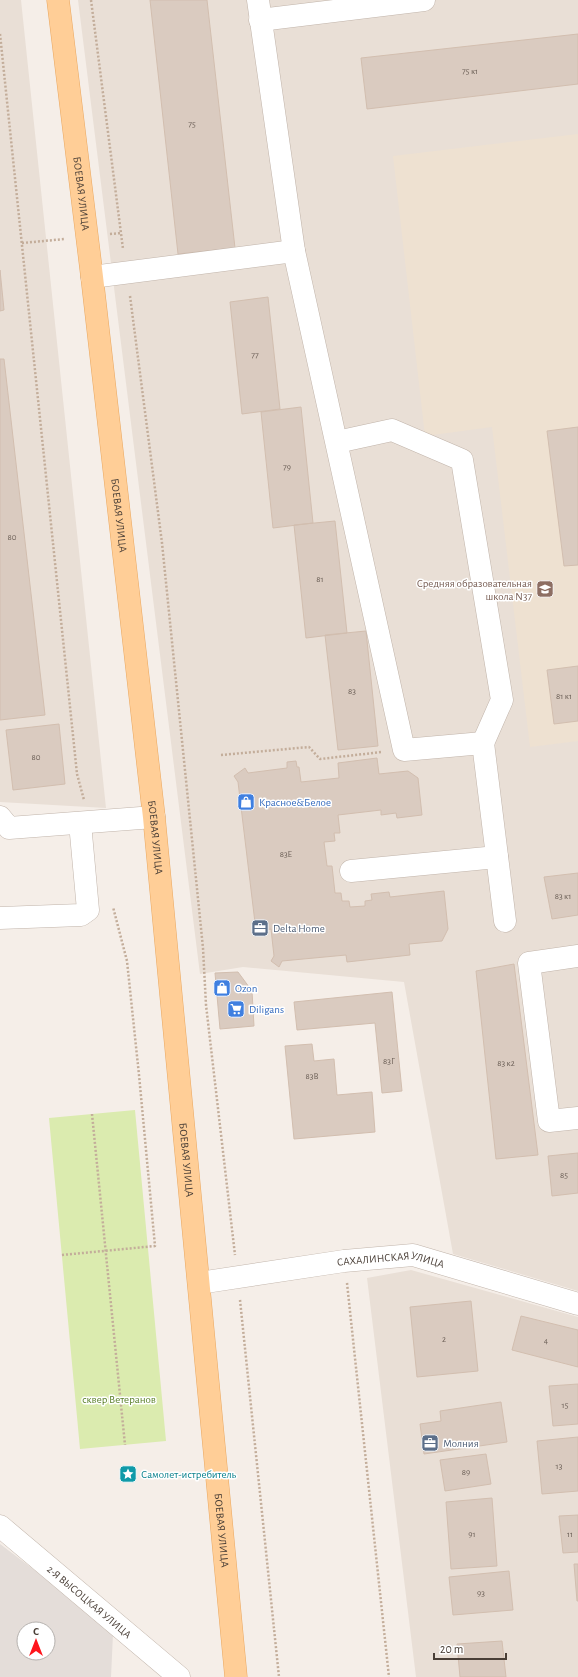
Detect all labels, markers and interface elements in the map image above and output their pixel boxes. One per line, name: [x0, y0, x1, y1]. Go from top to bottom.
house number: 75 к1: [462, 67, 478, 76]
house number: 75: [188, 120, 196, 129]
street label: БОЕВАЯ УЛИЦА: [72, 156, 92, 232]
house number: 77: [251, 351, 259, 360]
house number: 79: [283, 463, 291, 472]
street label: БОЕВАЯ УЛИЦА: [110, 478, 129, 553]
house number: 80: [7, 533, 17, 542]
house number: 81: [316, 575, 324, 584]
place label: Средняя образовательная школа N37: [417, 578, 532, 602]
school or university icon: Средняя образовательная школа N37: [535, 579, 555, 599]
house number: 83: [348, 687, 356, 696]
house number: 81 к1: [556, 692, 572, 701]
house number: 80: [31, 753, 41, 762]
shop icon: Красное&Белое: [236, 792, 256, 812]
place label: Красное&Белое: [259, 797, 331, 808]
street label: БОЕВАЯ УЛИЦА: [147, 800, 165, 875]
house number: 83Е: [280, 850, 293, 859]
house number: 83 к1: [555, 892, 571, 901]
office icon: Delta Home: [250, 918, 270, 938]
place label: Delta Home: [273, 923, 325, 934]
shop icon: Ozon: [212, 978, 232, 998]
place label: Ozon: [235, 983, 257, 994]
supermarket icon: Diligans: [226, 999, 246, 1019]
place label: Diligans: [249, 1004, 284, 1015]
house number: 83Г: [383, 1057, 395, 1066]
house number: 83 к2: [497, 1059, 515, 1068]
house number: 83В: [305, 1072, 319, 1081]
street label: БОЕВАЯ УЛИЦА: [178, 1122, 196, 1198]
house number: 85: [560, 1171, 568, 1180]
street label: САХАЛИНСКАЯ УЛИЦА: [336, 1249, 446, 1270]
house number: 2: [442, 1335, 446, 1344]
house number: 4: [544, 1336, 549, 1345]
park label: сквер Ветеранов: [82, 1394, 156, 1405]
house number: 15: [562, 1401, 569, 1410]
office icon: Молния: [420, 1433, 440, 1453]
place label: Молния: [443, 1438, 479, 1449]
house number: 13: [556, 1462, 563, 1471]
place icon: Самолет-истребитель: [118, 1464, 138, 1484]
house number: 89: [462, 1468, 470, 1477]
place label: Самолет-истребитель: [141, 1469, 236, 1480]
street label: БОЕВАЯ УЛИЦА: [213, 1493, 231, 1568]
house number: 91: [468, 1530, 476, 1539]
house number: 11: [567, 1530, 573, 1539]
street label: 2-Я ВЫСОЦКАЯ УЛИЦА: [45, 1563, 134, 1640]
house number: 93: [477, 1589, 485, 1598]
north arrow: [16, 1621, 56, 1661]
text: С: [33, 1626, 39, 1637]
scale bar: [434, 1635, 506, 1661]
text: 20 m: [440, 1643, 463, 1655]

